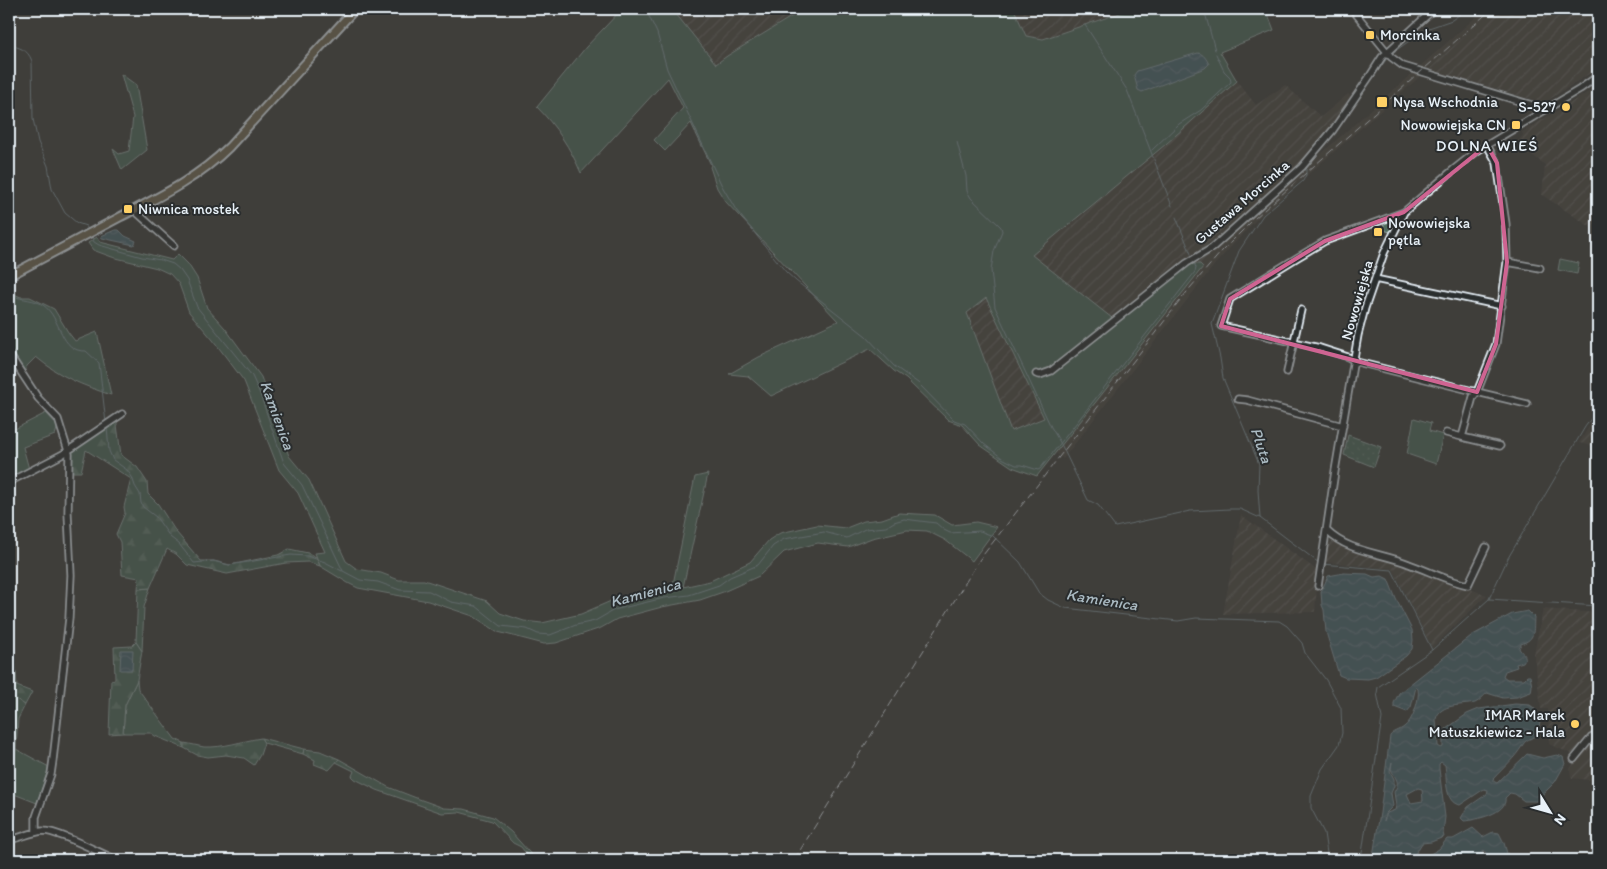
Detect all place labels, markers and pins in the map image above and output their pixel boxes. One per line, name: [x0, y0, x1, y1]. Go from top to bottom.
place label: Morcinka: [1380, 26, 1440, 44]
marker: Morcinka: [1364, 29, 1376, 41]
place label: Nysa Wschodnia: [1393, 93, 1498, 111]
marker: Nysa Wschodnia: [1375, 95, 1389, 109]
place label: S-527: [1518, 98, 1557, 116]
marker: S-527: [1560, 101, 1572, 113]
place label: Nowowiejska CN: [1401, 116, 1506, 134]
marker: Nowowiejska CN: [1510, 119, 1522, 131]
place label: Niwnica mostek: [138, 200, 240, 218]
marker: Niwnica mostek: [122, 203, 134, 215]
place label: Nowowiejska pętla: [1388, 214, 1471, 249]
marker: Nowowiejska pętla: [1372, 226, 1384, 238]
place label: IMAR Marek Matuszkiewicz - Hala: [1429, 706, 1566, 741]
marker: IMAR Marek Matuszkiewicz - Hala: [1569, 718, 1581, 730]

